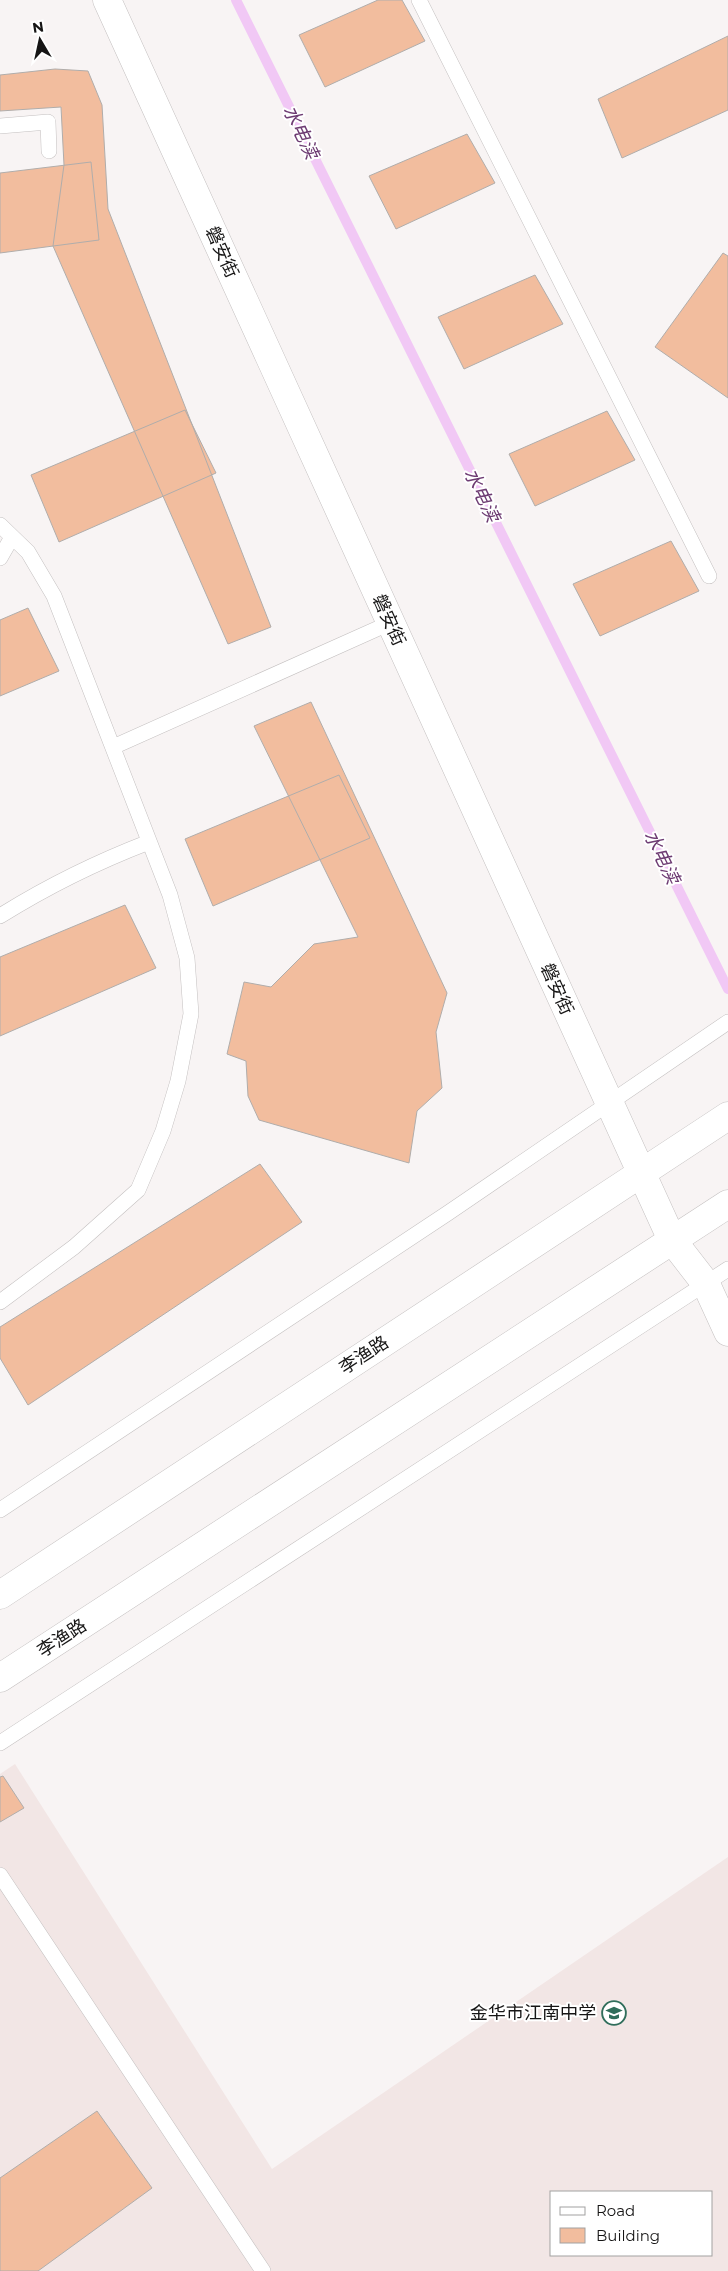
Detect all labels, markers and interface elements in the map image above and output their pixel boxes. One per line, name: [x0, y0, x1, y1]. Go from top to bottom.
north arrow: [15, 15, 65, 65]
text: N: [31, 17, 45, 37]
water label: 水电渎: [278, 101, 325, 164]
street label: 磐安街: [201, 223, 243, 281]
water label: 水电渎: [459, 464, 506, 527]
street label: 磐安街: [368, 591, 410, 649]
water label: 水电渎: [639, 826, 686, 889]
street label: 磐安街: [536, 960, 578, 1018]
street label: 李渔路: [335, 1331, 393, 1379]
street label: 李渔路: [33, 1614, 91, 1662]
school or university icon: 金华市江南中学: [601, 2000, 627, 2026]
place label: 金华市江南中学: [470, 2002, 596, 2024]
legend: [550, 2191, 713, 2256]
text: Road: [596, 2201, 635, 2220]
text: Building: [596, 2226, 660, 2245]

